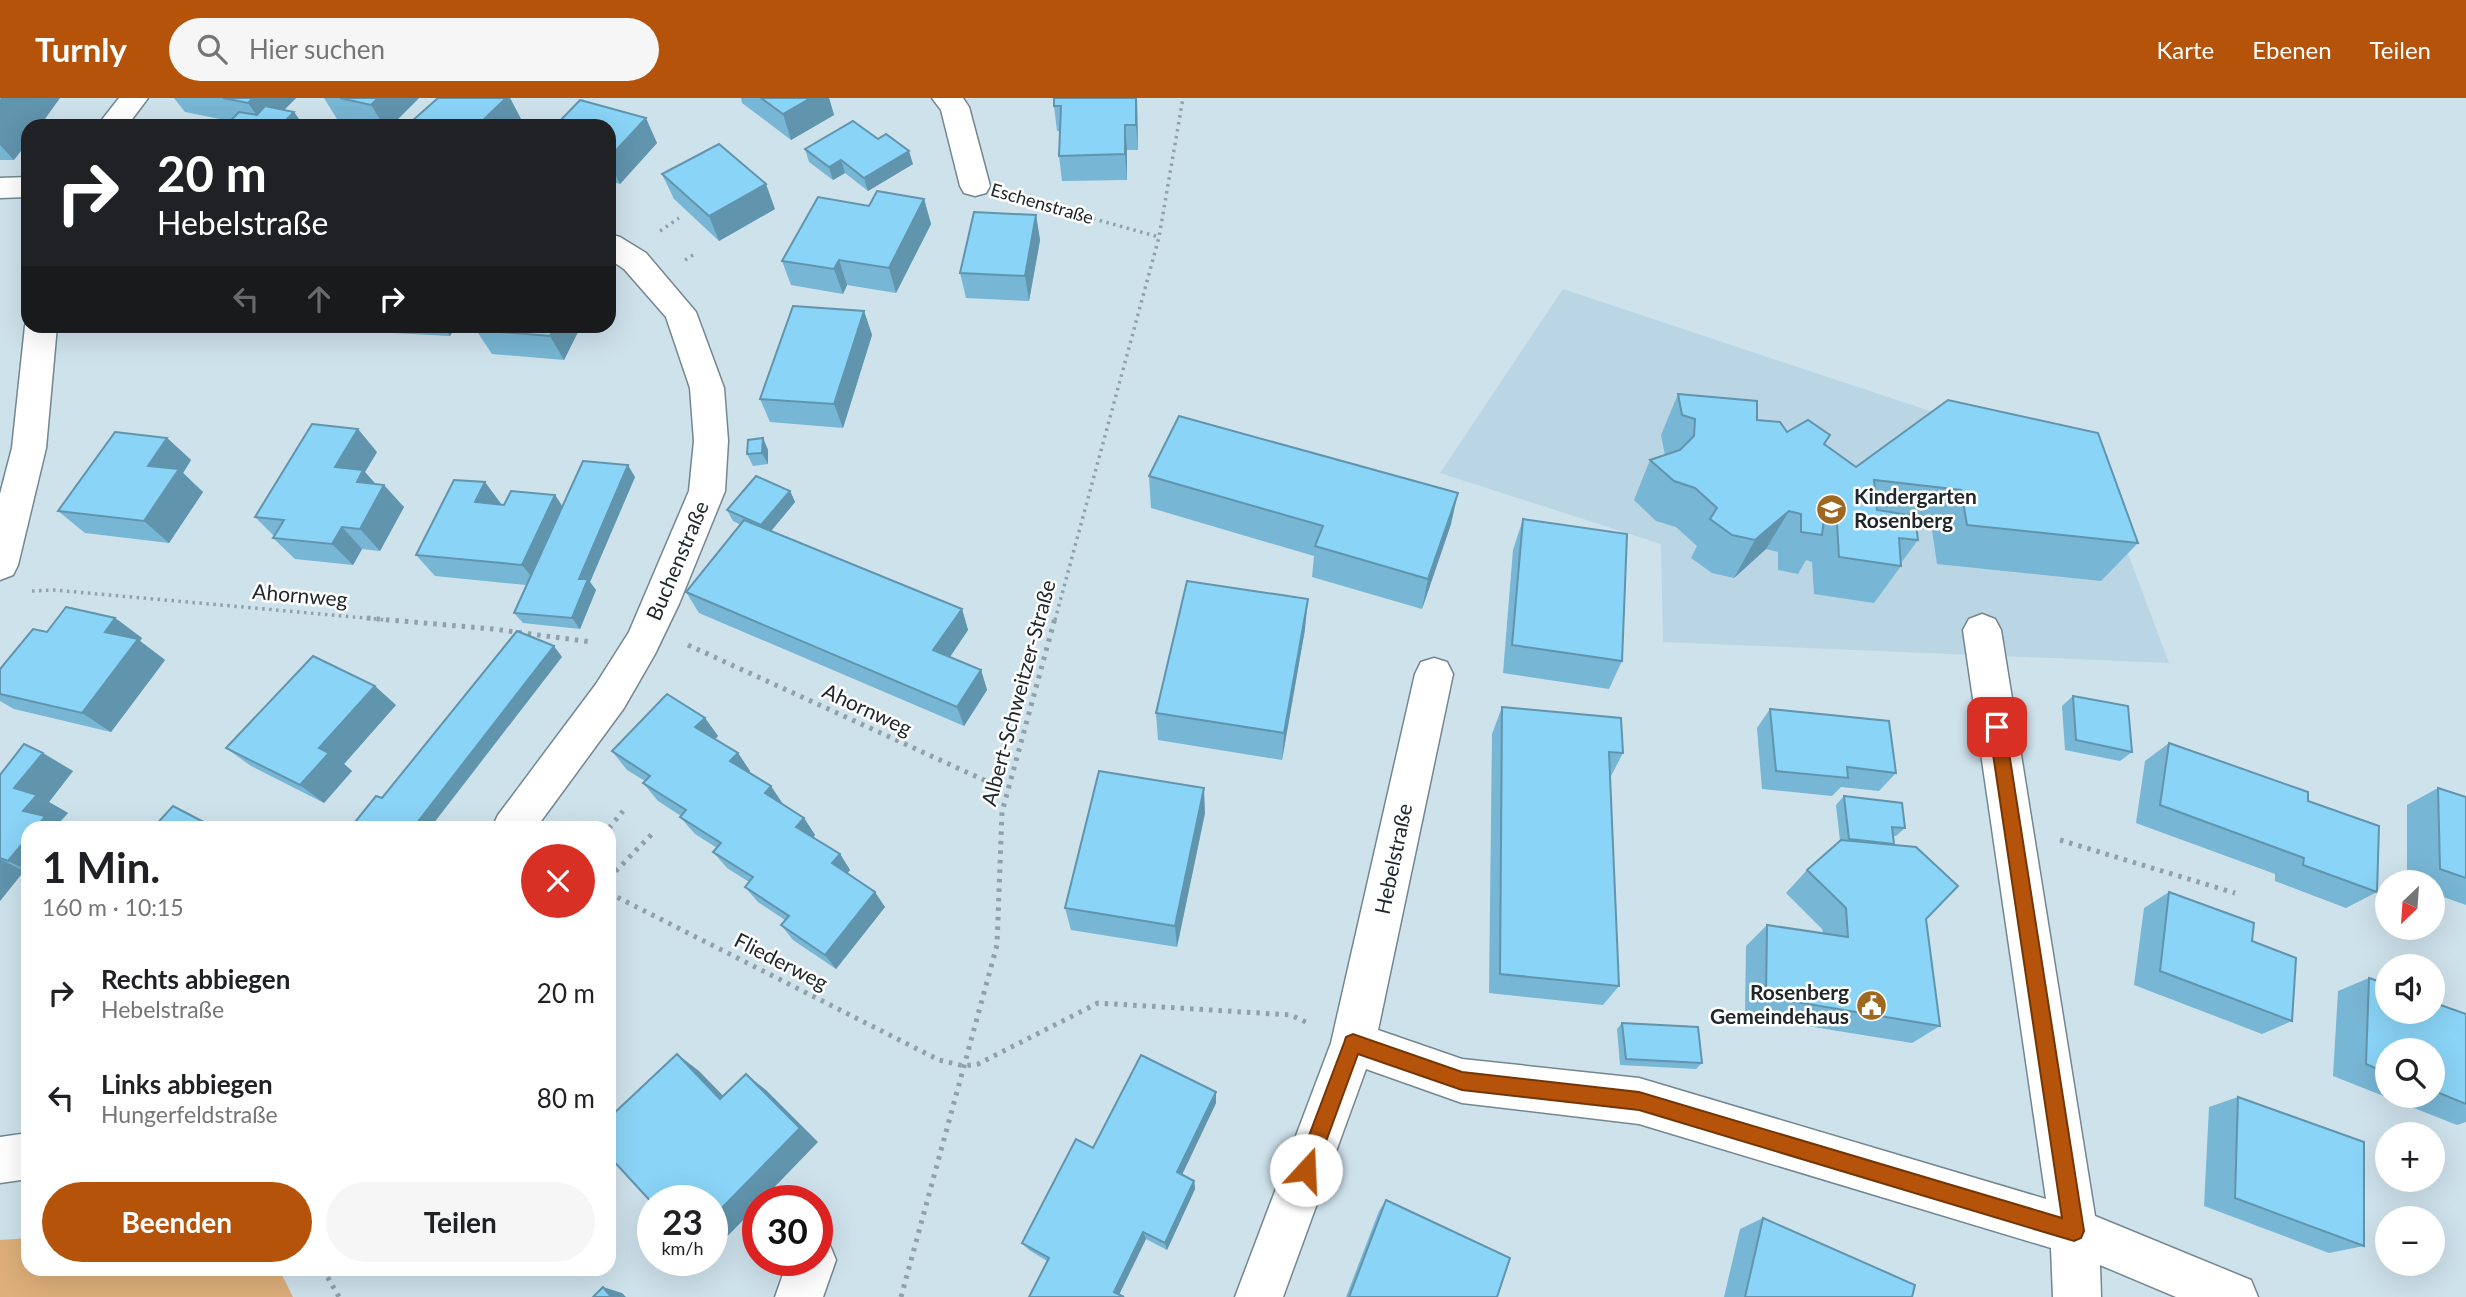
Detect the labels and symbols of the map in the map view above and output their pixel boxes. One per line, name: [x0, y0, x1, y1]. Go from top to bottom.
street label: Eschenstraße: [988, 178, 1096, 228]
place label: Kindergarten Rosenberg: [1854, 483, 1977, 532]
school or university icon: Kindergarten Rosenberg: [1814, 492, 1848, 526]
street label: Buchenstraße: [640, 497, 713, 624]
street label: Albert-Schweitzer-Straße: [975, 577, 1060, 808]
street label: Ahornweg: [251, 578, 349, 611]
street label: Ahornweg: [819, 677, 916, 740]
pin: [1967, 697, 2027, 757]
street label: Hebelstraße: [1369, 801, 1416, 916]
north arrow: [2375, 870, 2445, 940]
street label: Fliederweg: [731, 926, 833, 995]
place label: Rosenberg Gemeindehaus: [1710, 979, 1849, 1028]
public building icon: Rosenberg Gemeindehaus: [1855, 988, 1889, 1022]
position arrow: [1269, 1133, 1343, 1207]
speed limit sign: 30: [742, 1185, 833, 1276]

